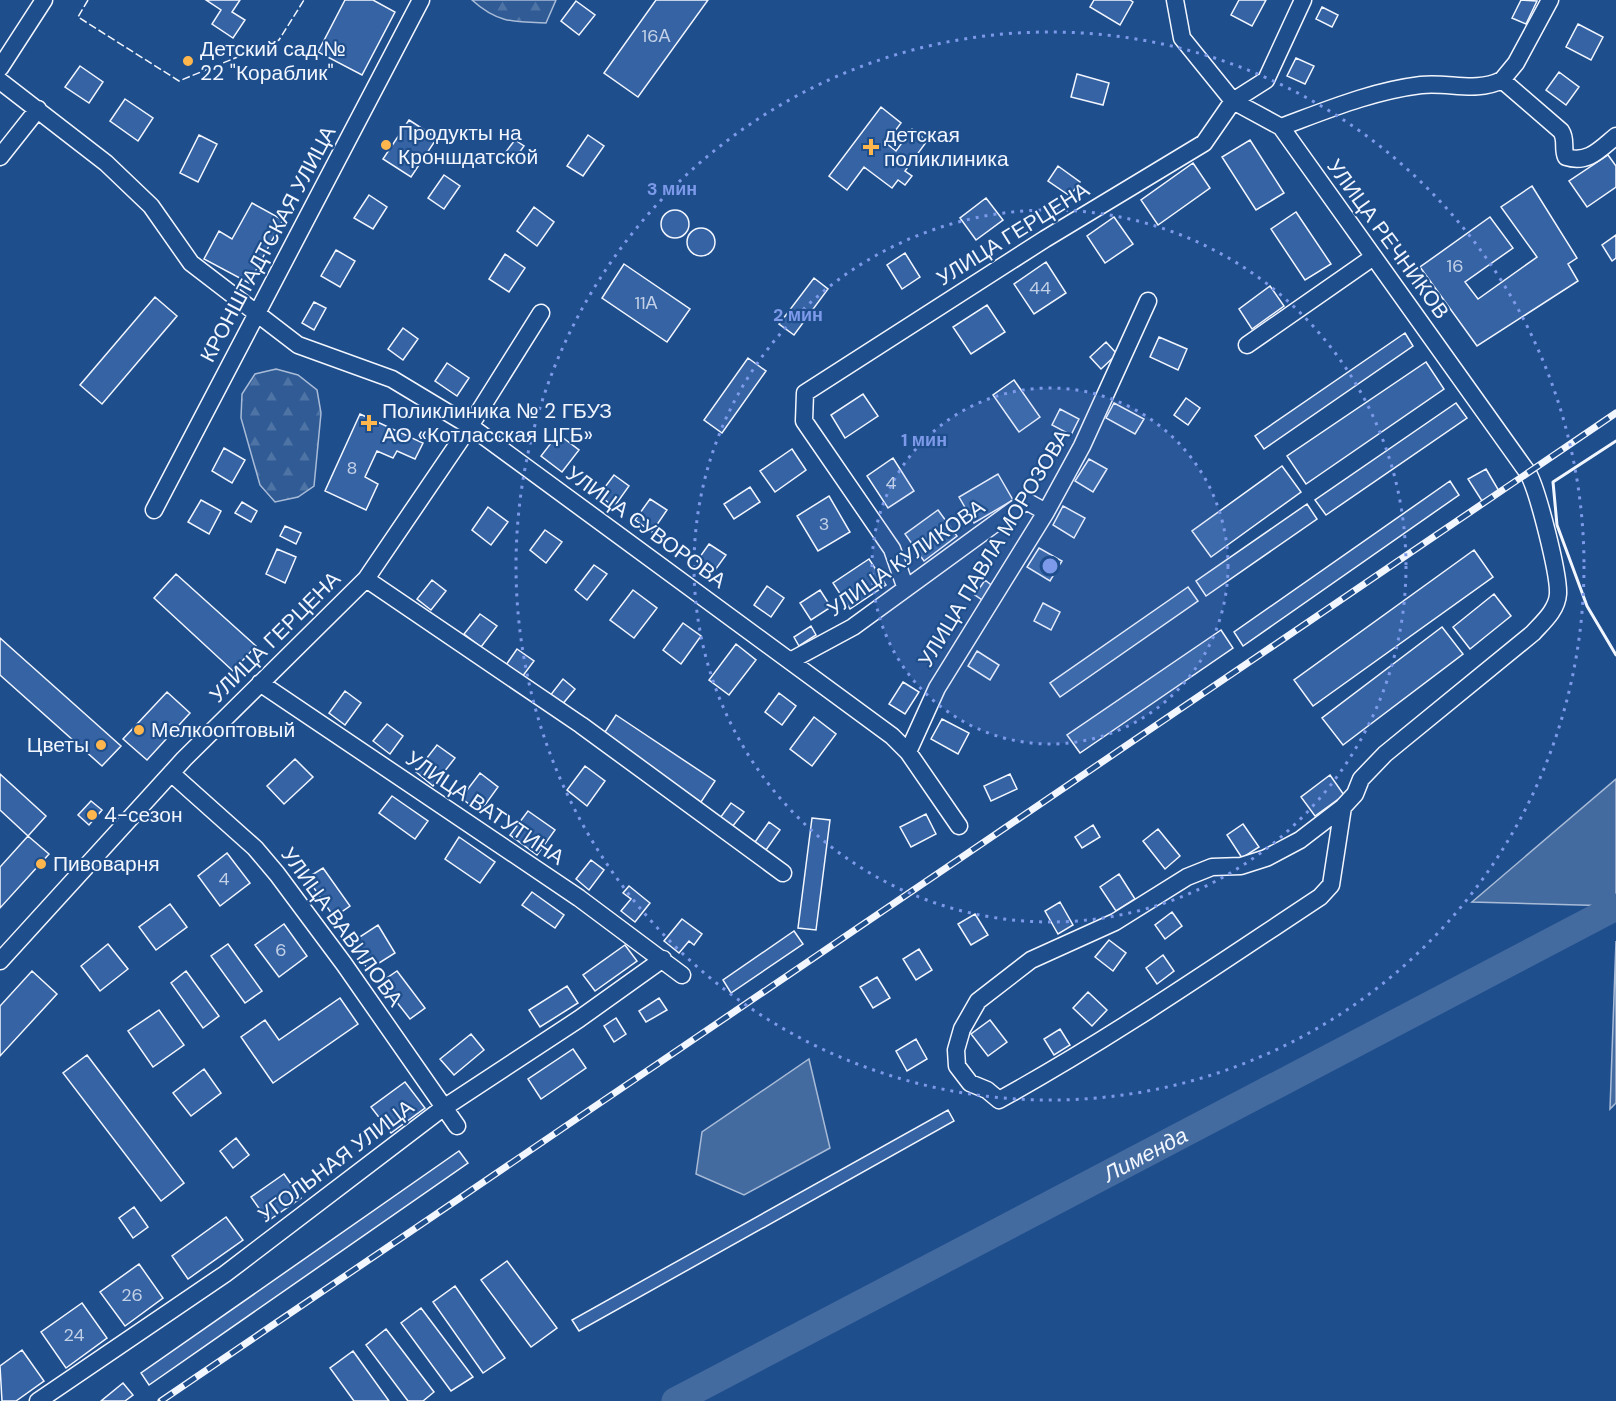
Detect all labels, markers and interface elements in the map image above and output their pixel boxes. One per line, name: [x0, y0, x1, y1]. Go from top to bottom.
house number: 16А: [642, 24, 670, 48]
place label: Детский сад № 22 "Кораблик": [200, 35, 346, 87]
marker: Детский сад № 22 "Кораблик": [181, 54, 195, 68]
place label: Продукты на Кроншдатской: [398, 119, 538, 171]
street label: КРОНШТАДТСКАЯ УЛИЦА: [194, 121, 342, 367]
place label: детская поликлиника: [884, 121, 1009, 173]
marker: Продукты на Кроншдатской: [379, 138, 393, 152]
marker: детская поликлиника: [862, 138, 880, 156]
street label: УЛИЦА РЕЧНИКОВ: [1320, 153, 1456, 325]
street label: УЛИЦА ГЕРЦЕНА: [931, 176, 1095, 292]
text: 3 мин: [647, 177, 697, 201]
house number: 16: [1447, 254, 1463, 278]
house number: 44: [1029, 276, 1051, 300]
house number: 11А: [634, 291, 658, 315]
text: 2 мин: [773, 303, 823, 327]
place label: Поликлиника № 2 ГБУЗ АО «Котласская ЦГБ»: [382, 397, 612, 449]
marker: Поликлиника № 2 ГБУЗ АО «Котласская ЦГБ»: [360, 414, 378, 432]
street label: УЛИЦА ПАВЛА МОРОЗОВА: [912, 424, 1076, 672]
text: 1 мин: [901, 428, 947, 452]
house number: 8: [347, 456, 357, 480]
street label: УЛИЦА СУВОРОВА: [560, 459, 732, 595]
house number: 4: [886, 471, 897, 495]
street label: УЛИЦА КУЛИКОВА: [822, 493, 990, 623]
house number: 3: [819, 512, 829, 536]
centre of rings: [1040, 556, 1060, 576]
street label: УЛИЦА ГЕРЦЕНА: [203, 565, 347, 709]
place label: Мелкооптовый: [151, 716, 295, 744]
marker: Мелкооптовый: [132, 723, 146, 737]
place label: Цветы: [27, 731, 89, 759]
marker: Цветы: [94, 738, 108, 752]
street label: УЛИЦА ВАТУТИНА: [400, 745, 570, 871]
place label: 4-сезон: [104, 801, 183, 829]
marker: 4-сезон: [85, 808, 99, 822]
street label: УЛИЦА ВАВИЛОВА: [275, 842, 409, 1012]
place label: Пивоварня: [53, 850, 160, 878]
marker: Пивоварня: [34, 857, 48, 871]
house number: 4: [219, 867, 230, 891]
house number: 6: [275, 938, 287, 962]
street label: УГОЛЬНАЯ УЛИЦА: [252, 1093, 420, 1229]
water label: Лименда: [1096, 1120, 1192, 1189]
house number: 26: [121, 1283, 143, 1307]
house number: 24: [64, 1323, 85, 1347]

